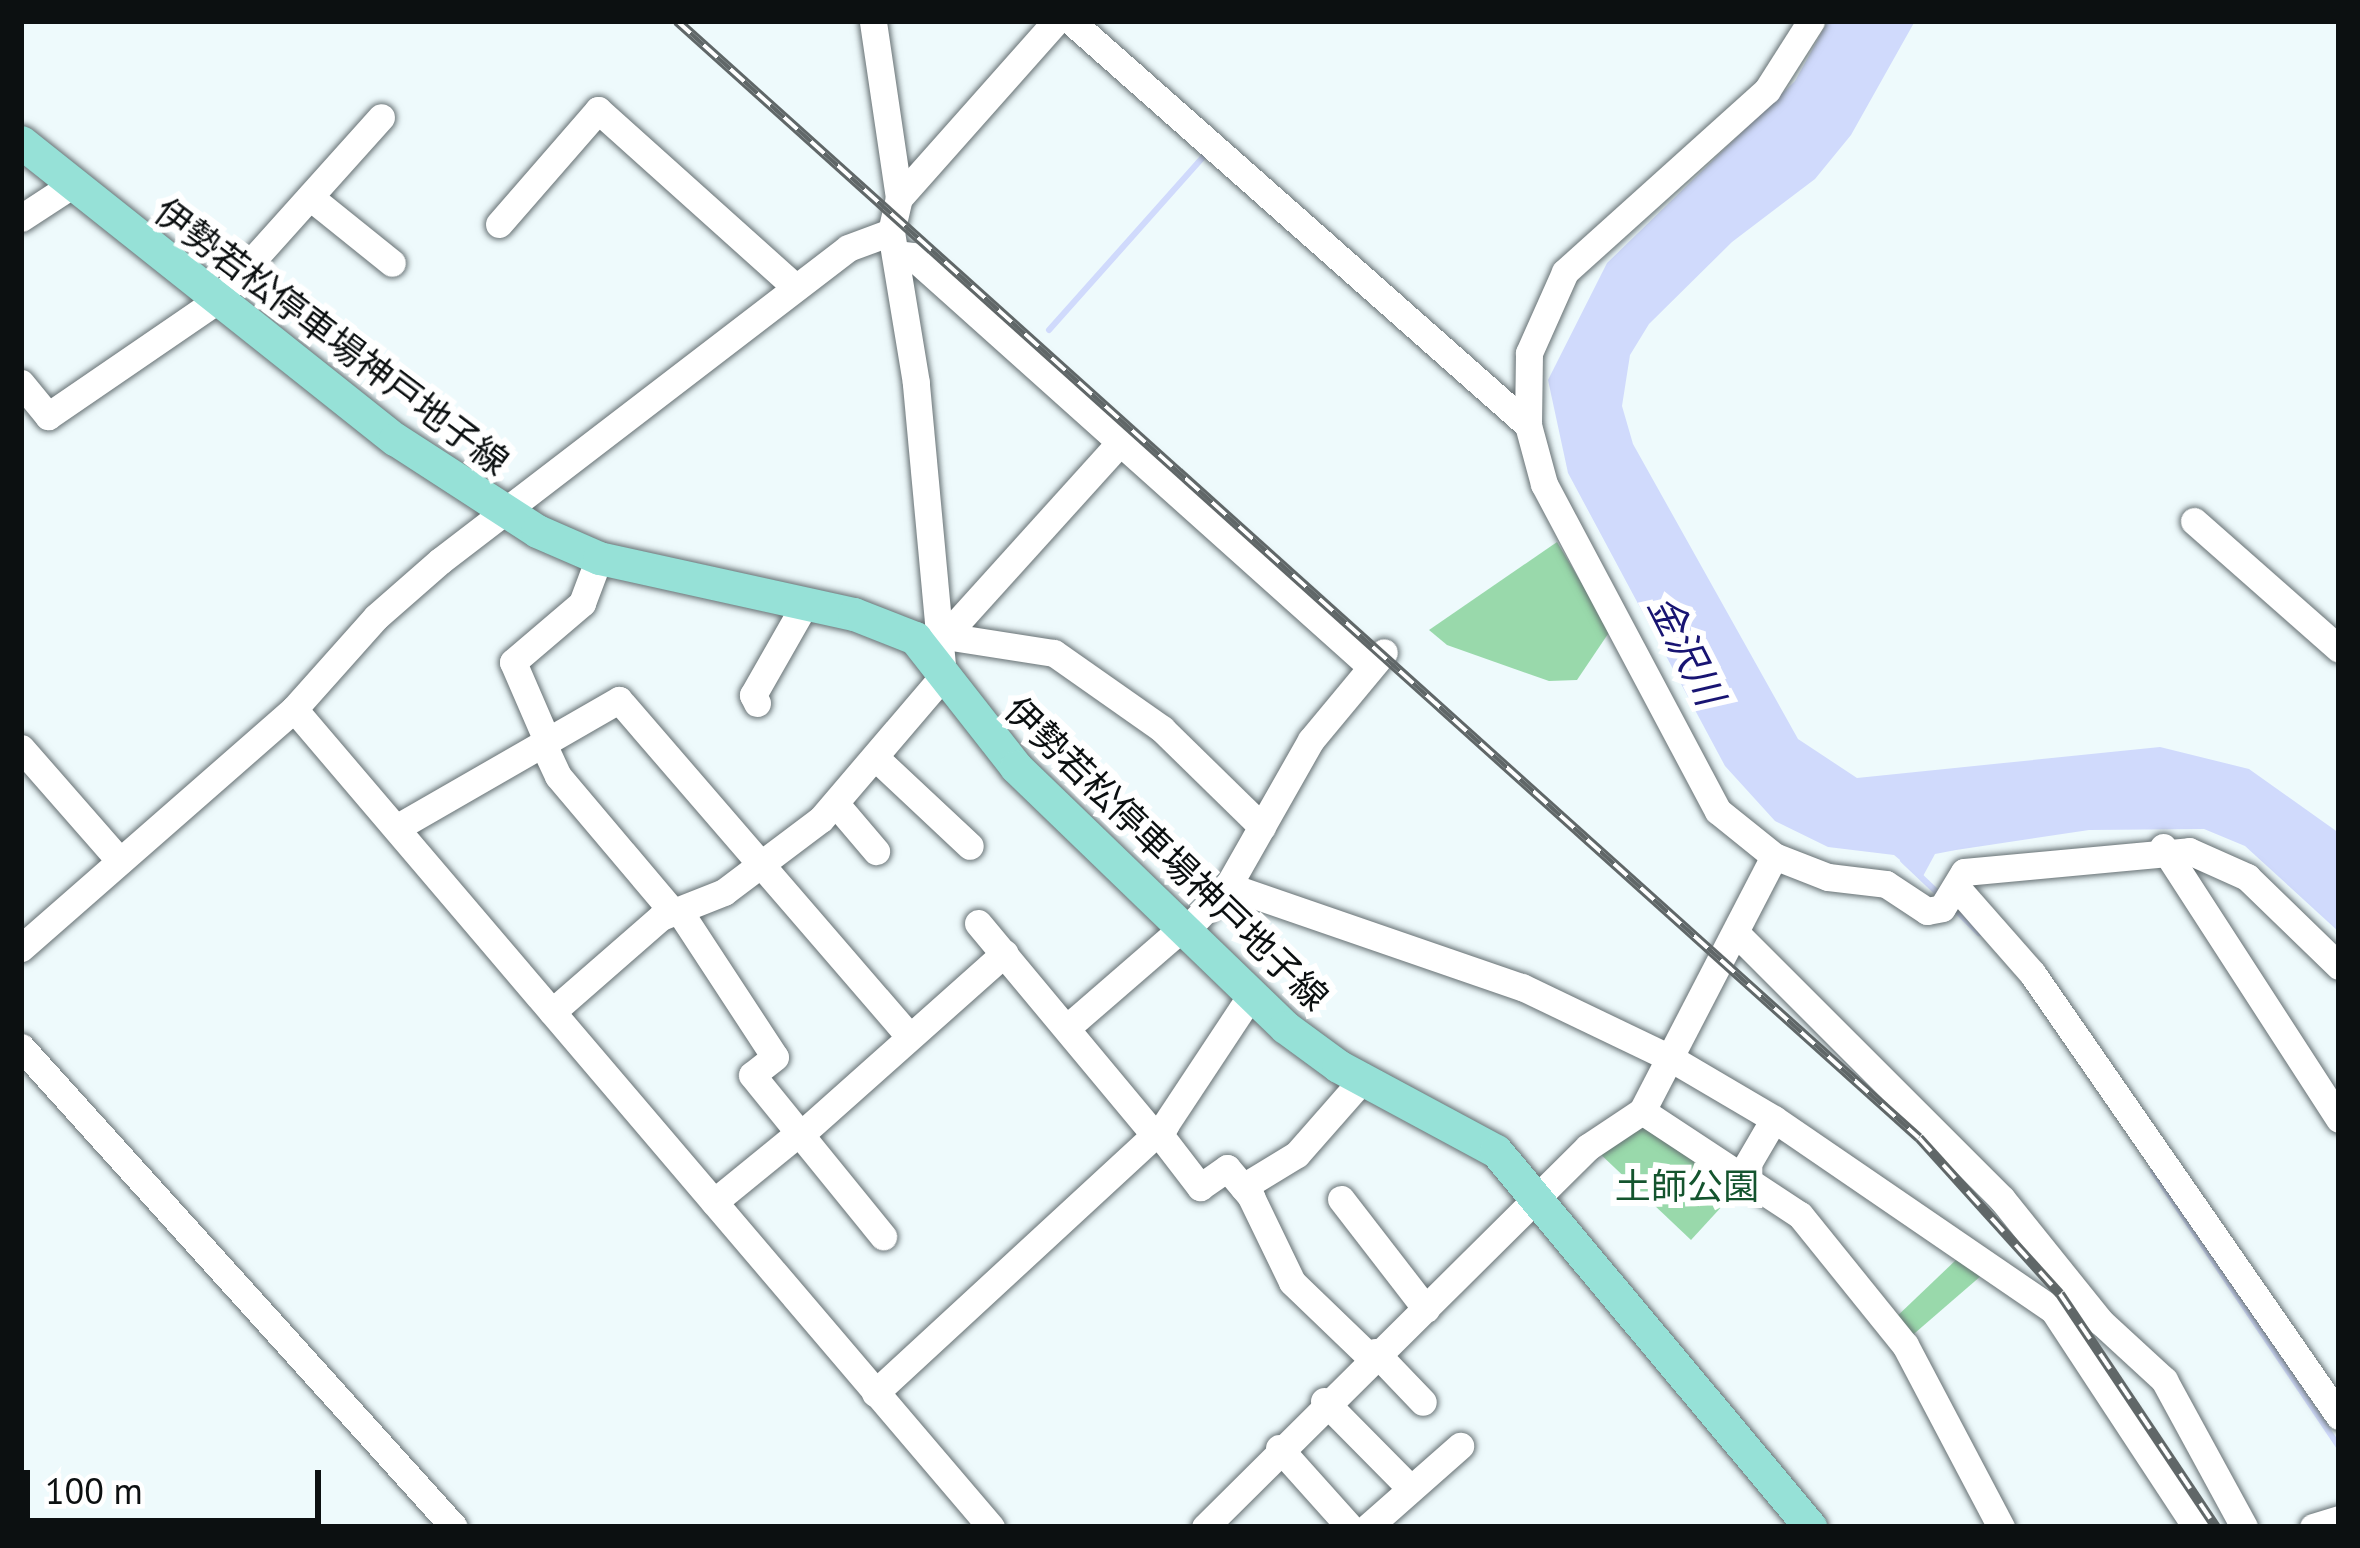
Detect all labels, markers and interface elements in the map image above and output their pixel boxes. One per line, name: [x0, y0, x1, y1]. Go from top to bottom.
street label: 伊勢若松停車場神戸地子線: [146, 189, 518, 483]
water label: 金沢川: [1639, 587, 1733, 713]
street label: 伊勢若松停車場神戸地子線: [997, 687, 1337, 1019]
park label: 土師公園: [1615, 1164, 1759, 1208]
scale bar: [30, 1446, 327, 1520]
text: 100 m: [45, 1467, 143, 1514]

